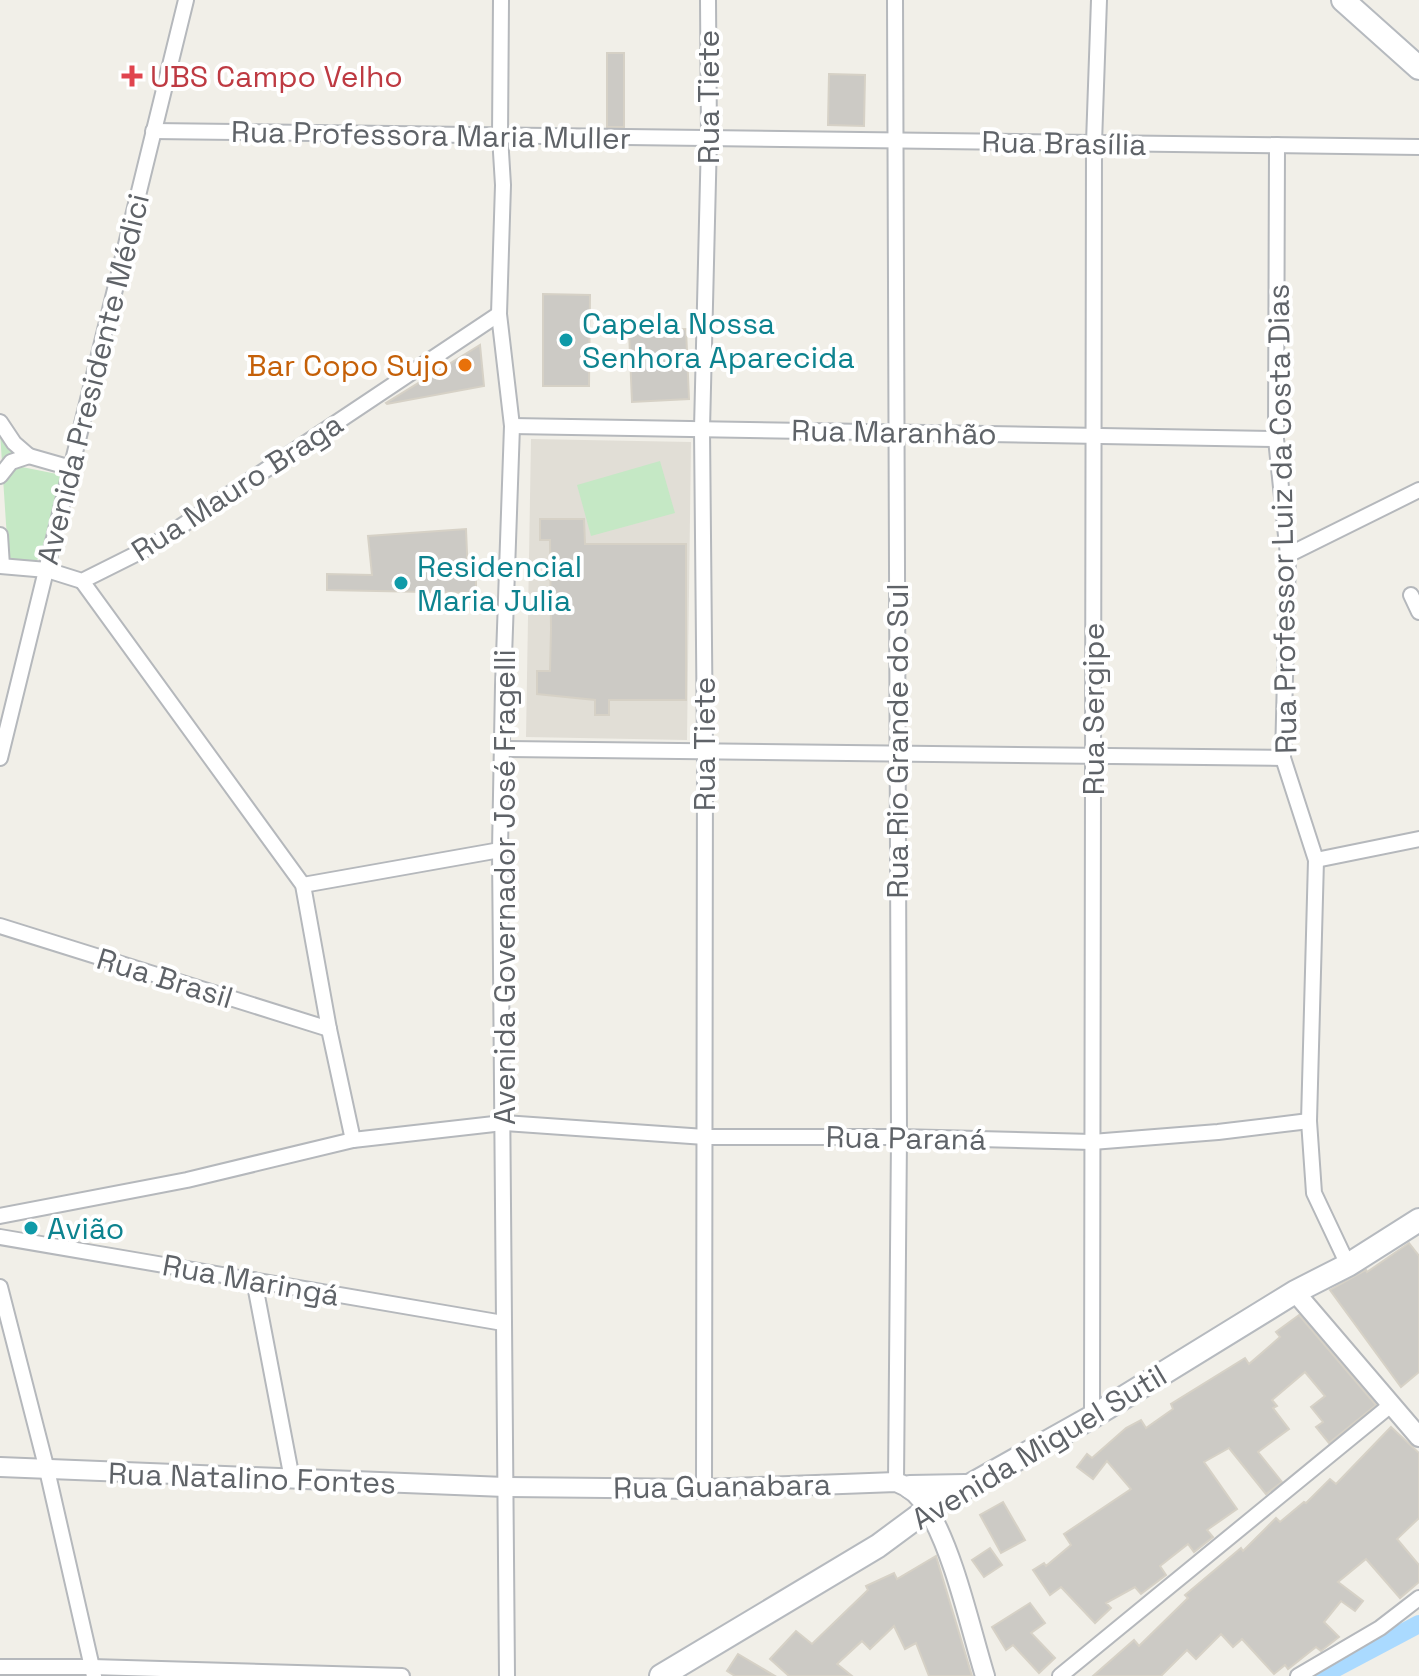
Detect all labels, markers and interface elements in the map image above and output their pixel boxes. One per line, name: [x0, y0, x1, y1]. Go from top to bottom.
street label: Rua Tiete: [689, 30, 728, 164]
place label: UBS Campo Velho: [150, 57, 403, 96]
marker: UBS Campo Velho: [121, 65, 143, 87]
street label: Rua Professora Maria Muller: [231, 112, 631, 158]
street label: Rua Brasília: [981, 122, 1147, 164]
street label: Avenida Presidente Médici: [28, 190, 158, 568]
street label: Rua Professor Luiz da Costa Dias: [1258, 284, 1306, 754]
place label: Capela Nossa Senhora Aparecida: [582, 304, 855, 377]
marker: Capela Nossa Senhora Aparecida: [557, 331, 575, 349]
place label: Bar Copo Sujo: [247, 346, 449, 385]
marker: Bar Copo Sujo: [456, 356, 474, 374]
street label: Rua Mauro Braga: [124, 404, 350, 570]
street label: Rua Maranhão: [791, 411, 997, 453]
place label: Residencial Maria Julia: [417, 547, 582, 620]
marker: Residencial Maria Julia: [392, 574, 410, 592]
street label: Rua Rio Grande do Sul: [878, 583, 917, 899]
street label: Rua Sergipe: [1074, 623, 1113, 795]
street label: Avenida Governador José Fragelli: [485, 649, 524, 1125]
street label: Rua Tiete: [685, 677, 724, 811]
street label: Rua Brasil: [92, 939, 238, 1017]
street label: Rua Paraná: [825, 1117, 987, 1159]
place label: Avião: [47, 1209, 124, 1248]
marker: Avião: [22, 1219, 40, 1237]
street label: Rua Maringá: [159, 1245, 343, 1315]
street label: Avenida Miguel Sutil: [904, 1355, 1174, 1539]
street label: Rua Natalino Fontes: [107, 1453, 397, 1503]
street label: Rua Guanabara: [613, 1465, 831, 1507]

